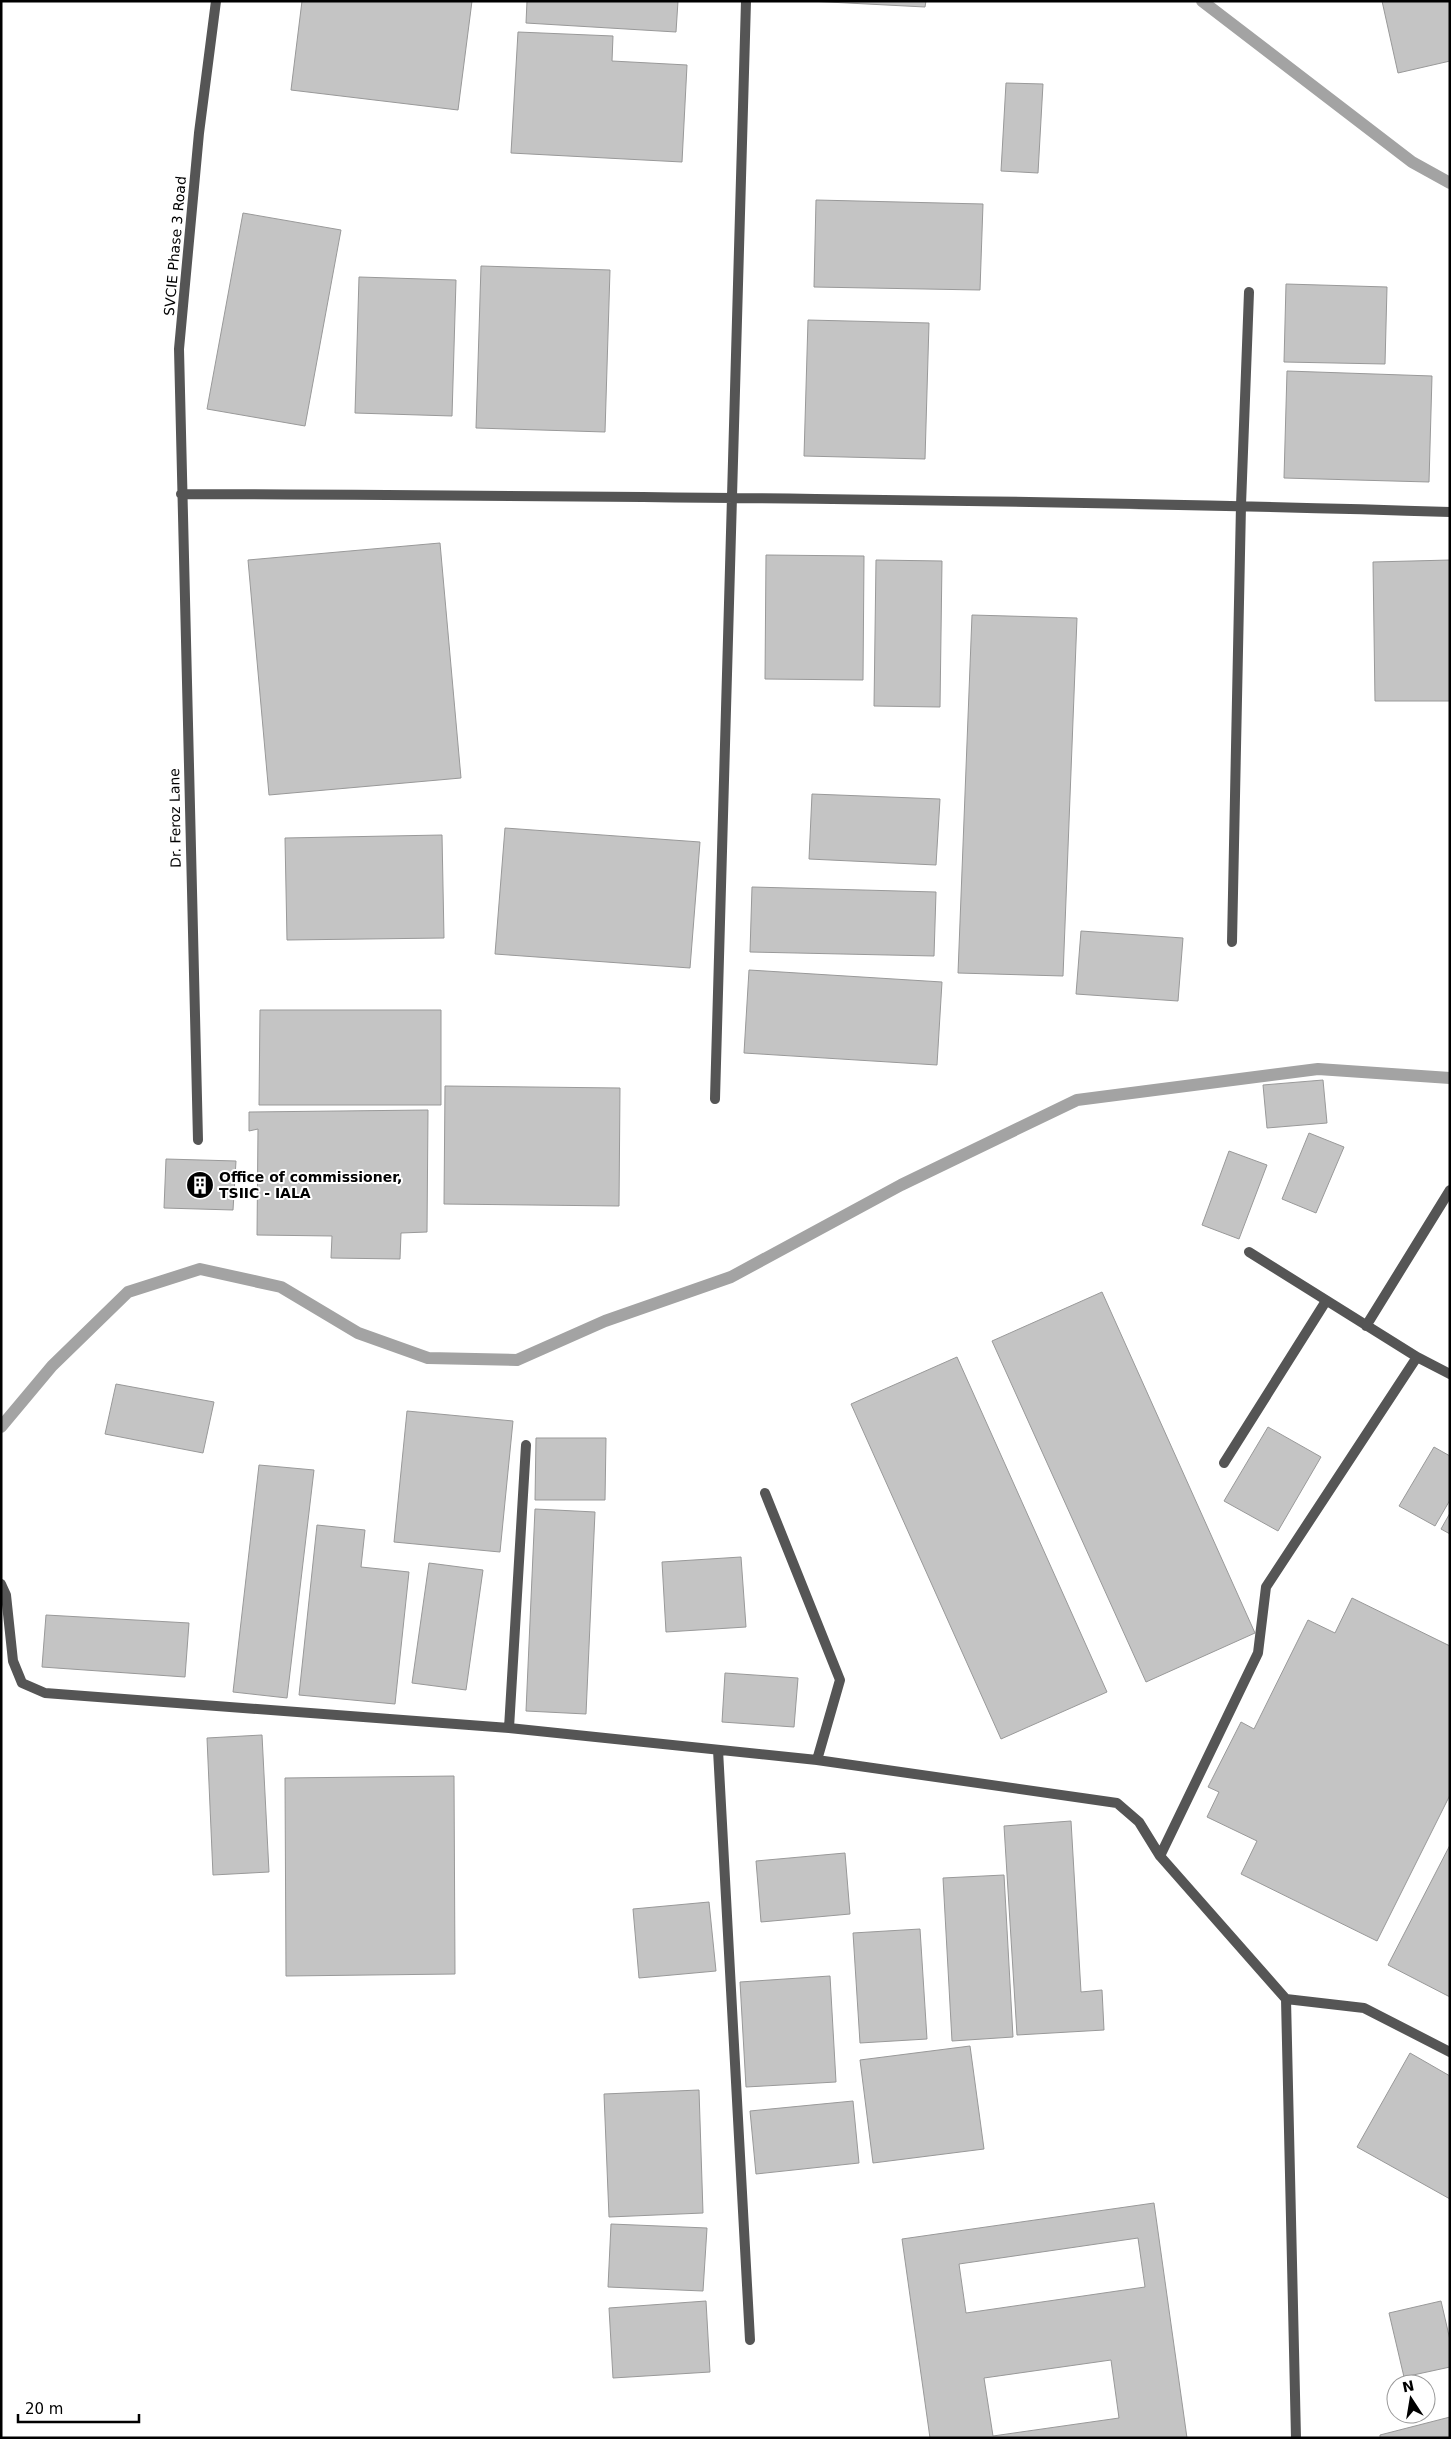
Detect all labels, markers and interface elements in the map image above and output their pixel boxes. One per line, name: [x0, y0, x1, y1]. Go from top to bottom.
street label: SVCIE Phase 3 Road: [161, 175, 189, 317]
street label: Dr. Feroz Lane: [166, 768, 184, 868]
place label: Office of commissioner, TSIIC - IALA: [219, 1169, 402, 1201]
building icon: Office of commissioner, TSIIC - IALA: [185, 1170, 215, 1200]
north arrow: [1386, 2374, 1436, 2424]
text: N: [1401, 2377, 1416, 2395]
scale bar: [18, 2392, 139, 2424]
text: 20 m: [25, 2400, 63, 2418]

